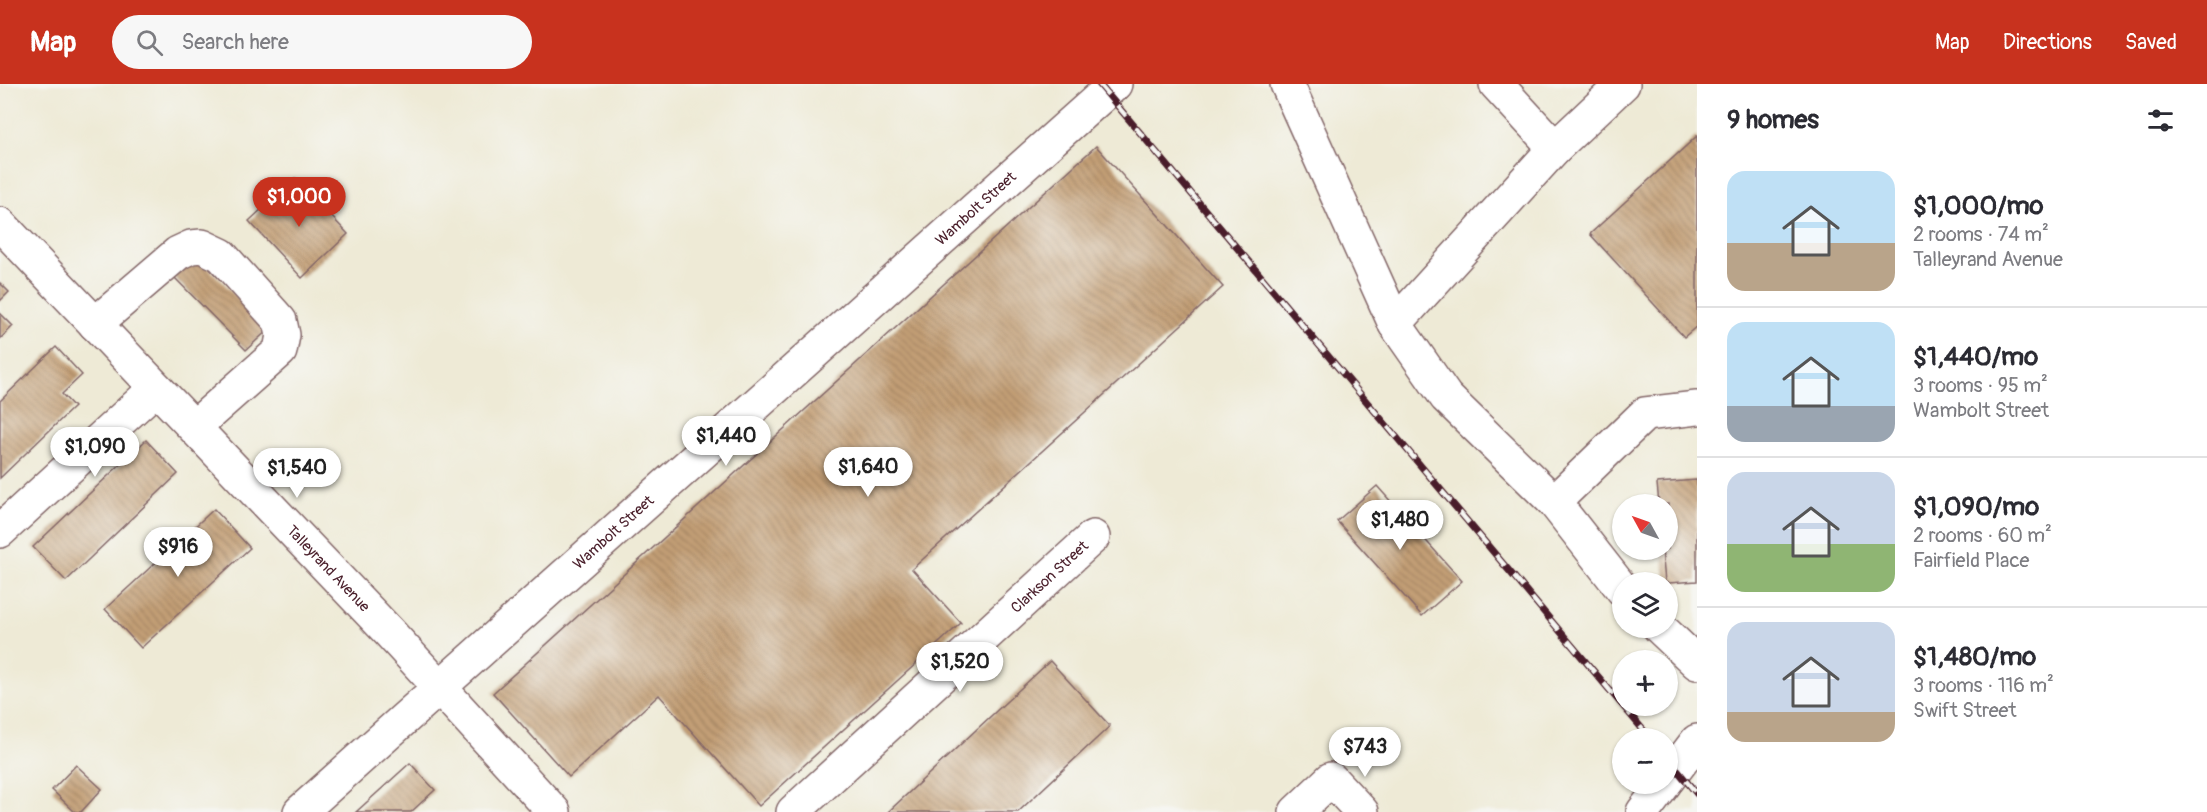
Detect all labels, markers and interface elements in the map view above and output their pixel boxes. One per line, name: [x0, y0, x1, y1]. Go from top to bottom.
search box: [112, 15, 532, 69]
text: Map: [30, 25, 76, 60]
icon: search: [133, 26, 166, 59]
text: Search here: [181, 28, 289, 56]
text: Map: [1935, 29, 1970, 56]
text: Directions: [2003, 29, 2092, 56]
text: Saved: [2125, 29, 2177, 56]
text: 9 homes: [1727, 104, 1819, 136]
icon: filters: [2144, 104, 2177, 137]
street label: Wambolt Street: [931, 167, 1021, 250]
pin: $1,000: [250, 177, 348, 228]
text: $1,000: [267, 184, 331, 209]
text: $1,000/mo: [1913, 190, 2044, 222]
icon: home: [1775, 195, 1847, 267]
text: 2 rooms · 74 m²: [1913, 222, 2049, 247]
text: Talleyrand Avenue: [1913, 247, 2063, 272]
text: $1,440/mo: [1913, 341, 2038, 373]
icon: home: [1775, 346, 1847, 418]
text: 3 rooms · 95 m²: [1913, 373, 2048, 398]
text: Wambolt Street: [1913, 398, 2049, 423]
pin: $1,440: [677, 416, 775, 467]
text: $1,440: [696, 423, 756, 448]
pin: $1,090: [46, 427, 144, 478]
text: $1,090: [64, 434, 126, 459]
pin: $1,640: [819, 447, 917, 498]
pin: $1,540: [248, 448, 346, 499]
text: $1,640: [838, 454, 898, 479]
text: $1,540: [267, 455, 327, 480]
street label: Wambolt Street: [569, 490, 658, 573]
text: $1,090/mo: [1913, 491, 2039, 523]
north arrow: [1612, 494, 1678, 560]
map controls: [1612, 494, 1678, 794]
icon: home: [1775, 496, 1847, 568]
pin: $1,480: [1351, 500, 1449, 551]
text: $1,480: [1370, 507, 1430, 532]
street label: Talleyrand Avenue: [283, 521, 375, 616]
text: 2 rooms · 60 m²: [1913, 523, 2052, 548]
pin: $916: [142, 527, 214, 578]
text: $916: [158, 534, 198, 559]
street label: Clarkson Street: [1007, 536, 1093, 617]
text: Fairfield Place: [1913, 548, 2029, 573]
button: layers: [1612, 572, 1678, 638]
text: $1,480/mo: [1913, 641, 2036, 673]
pin: $1,520: [911, 642, 1009, 693]
icon: home: [1775, 646, 1847, 718]
text: $1,520: [930, 649, 990, 674]
button: +: [1612, 650, 1678, 716]
text: 3 rooms · 116 m²: [1913, 673, 2054, 698]
text: Swift Street: [1913, 698, 2016, 723]
pin: $743: [1329, 727, 1401, 778]
button: −: [1612, 728, 1678, 794]
text: $743: [1343, 734, 1387, 759]

